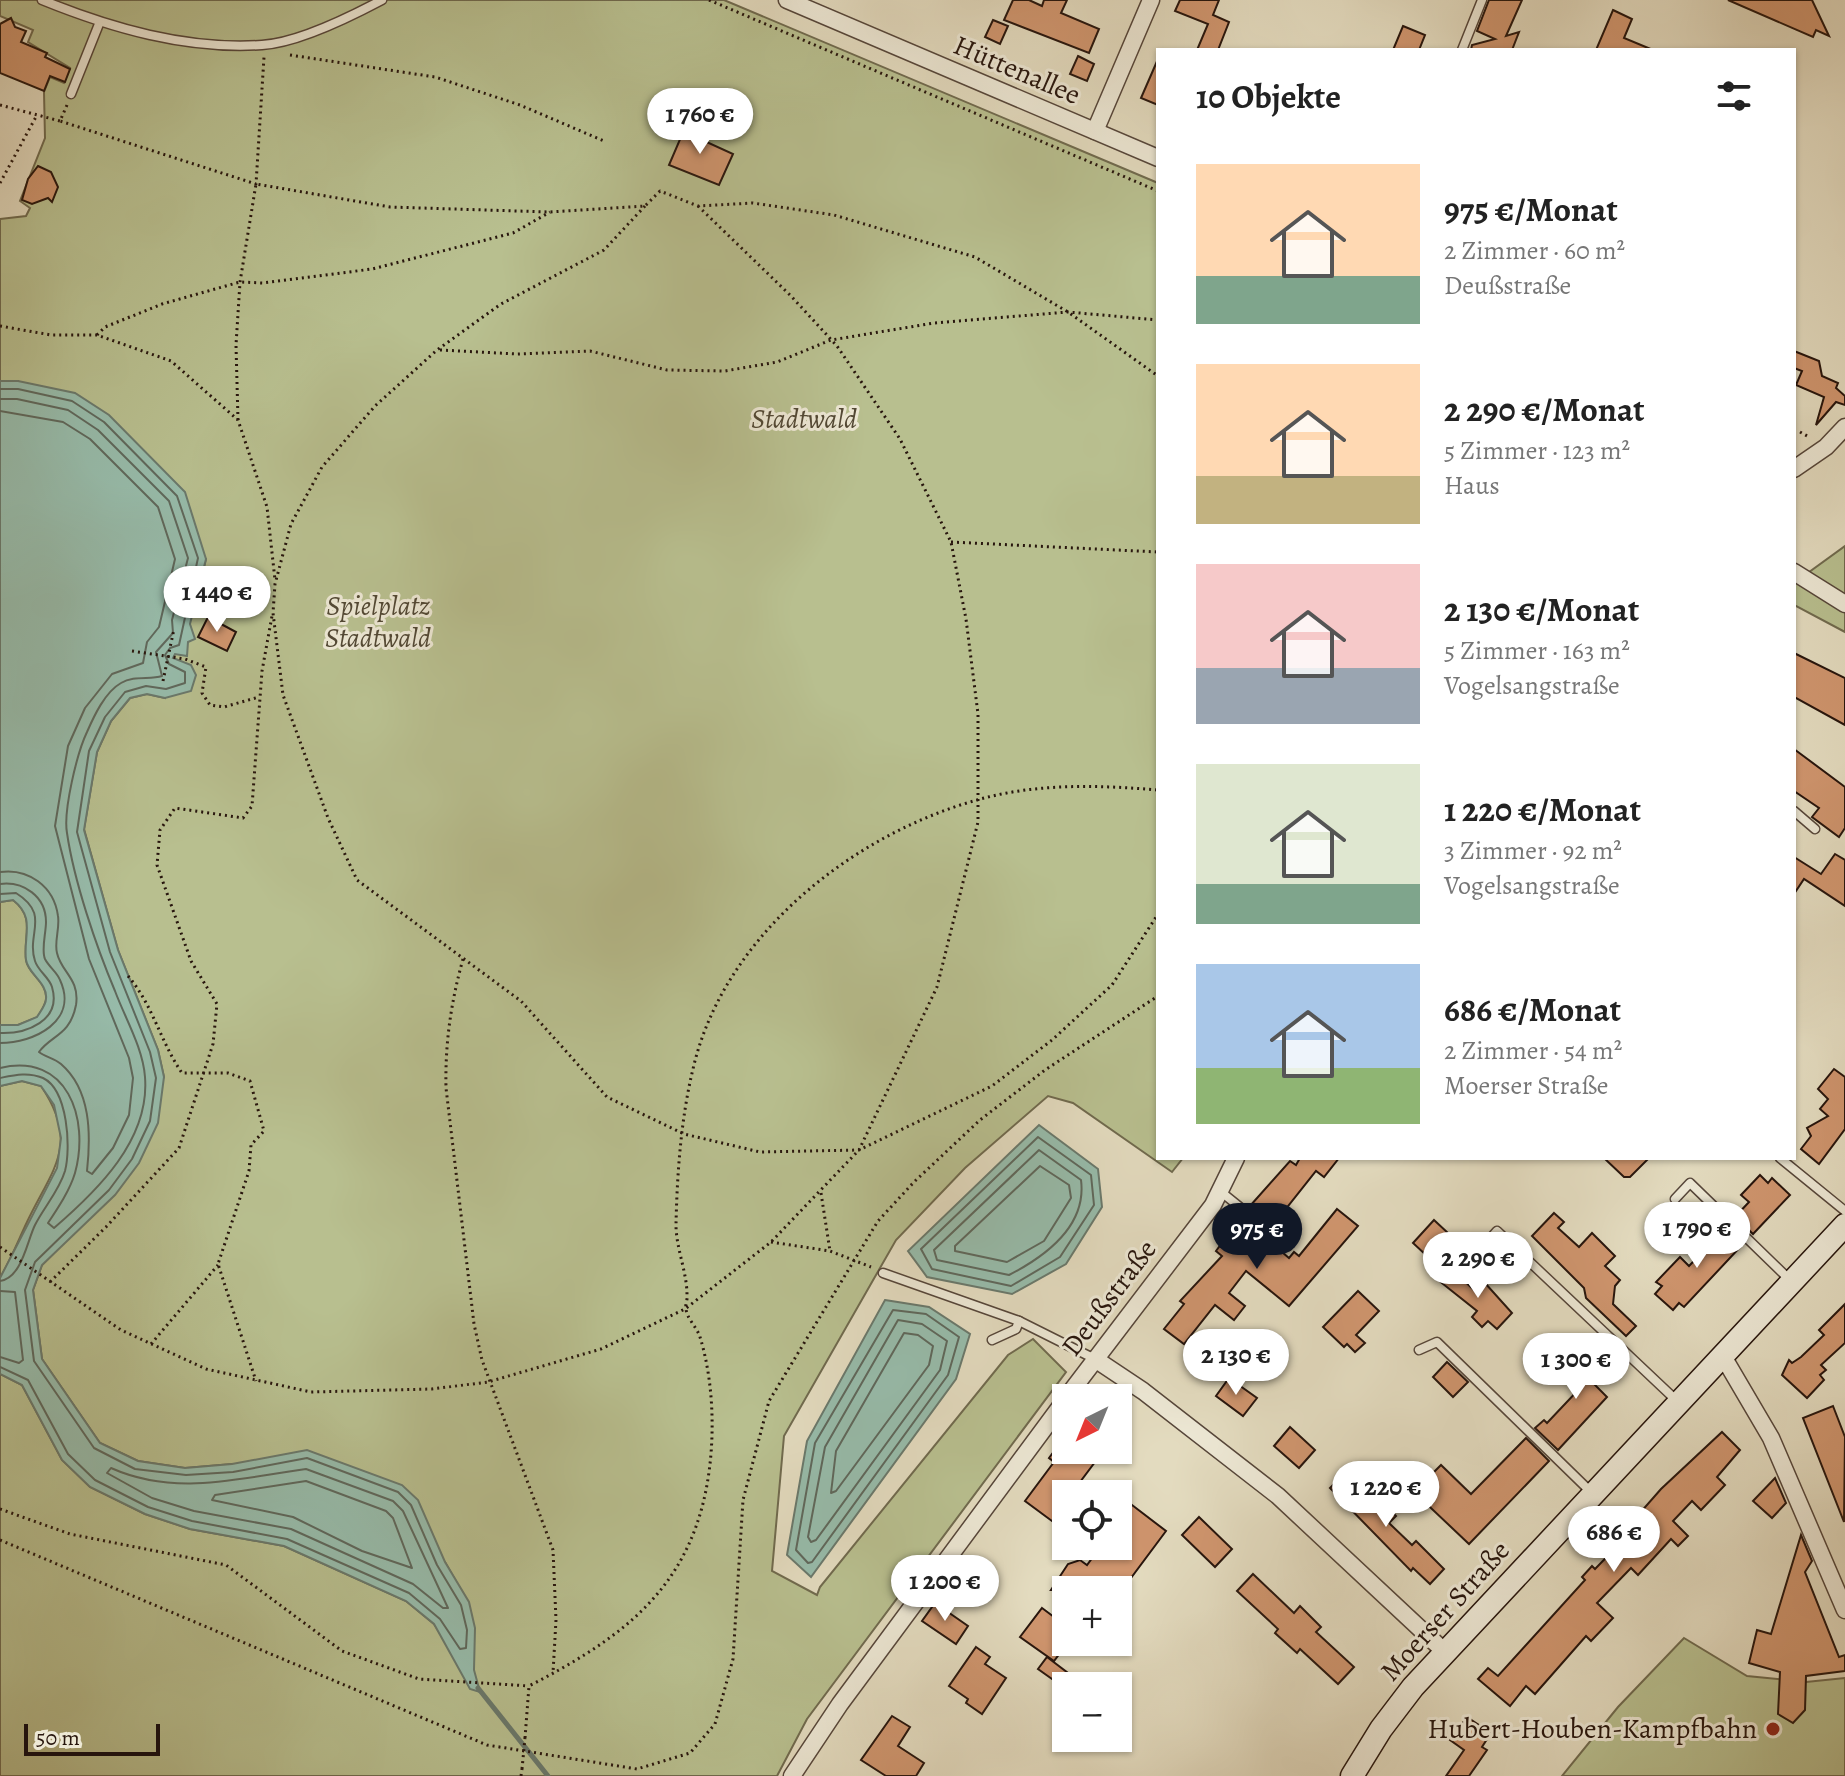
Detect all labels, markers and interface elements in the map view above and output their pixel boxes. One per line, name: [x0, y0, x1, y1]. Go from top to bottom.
street label: Hüttenallee: [948, 26, 1086, 114]
text: 10 Objekte: [1196, 73, 1341, 120]
icon: filters: [1712, 74, 1756, 118]
pin: 1 760 €: [626, 88, 774, 156]
text: 1 760 €: [665, 96, 735, 131]
text: 975 €/Monat: [1444, 186, 1618, 233]
icon: home: [1260, 196, 1356, 292]
text: 2 Zimmer · 60 m²: [1444, 233, 1625, 268]
text: Deußstraße: [1444, 268, 1571, 303]
text: 2 290 €/Monat: [1444, 386, 1645, 433]
icon: home: [1260, 396, 1356, 492]
park label: Stadtwald: [751, 400, 857, 438]
text: 5 Zimmer · 123 m²: [1444, 433, 1630, 468]
text: Haus: [1444, 468, 1500, 503]
pin: 1 440 €: [143, 566, 291, 634]
text: 1 440 €: [182, 574, 252, 609]
text: 2 130 €/Monat: [1444, 586, 1639, 633]
park label: Spielplatz Stadtwald: [325, 587, 431, 657]
icon: home: [1260, 596, 1356, 692]
text: 5 Zimmer · 163 m²: [1444, 633, 1630, 668]
text: Vogelsangstraße: [1444, 668, 1620, 703]
text: 1 220 €/Monat: [1444, 786, 1641, 833]
icon: home: [1260, 796, 1356, 892]
text: 3 Zimmer · 92 m²: [1444, 833, 1622, 868]
text: Vogelsangstraße: [1444, 868, 1620, 903]
text: 686 €/Monat: [1444, 986, 1621, 1033]
icon: home: [1260, 996, 1356, 1092]
text: 2 Zimmer · 54 m²: [1444, 1033, 1622, 1068]
text: Moerser Straße: [1444, 1068, 1608, 1103]
pin: 1 790 €: [1623, 1202, 1771, 1270]
pin: 975 €: [1201, 1203, 1313, 1271]
text: 1 790 €: [1662, 1210, 1732, 1245]
text: 975 €: [1230, 1211, 1284, 1246]
street label: Deußstraße: [1053, 1232, 1165, 1364]
pin: 2 290 €: [1404, 1232, 1552, 1300]
text: 2 290 €: [1441, 1240, 1515, 1275]
pin: 2 130 €: [1162, 1329, 1310, 1397]
pin: 1 300 €: [1502, 1333, 1650, 1401]
text: 2 130 €: [1201, 1337, 1271, 1372]
text: 1 300 €: [1541, 1341, 1611, 1376]
north arrow: [1052, 1384, 1132, 1464]
map controls: [1052, 1384, 1132, 1752]
pin: 1 220 €: [1312, 1461, 1460, 1529]
text: 1 220 €: [1350, 1469, 1422, 1504]
button: locate: [1052, 1480, 1132, 1560]
pin: 686 €: [1558, 1506, 1670, 1574]
text: 686 €: [1586, 1514, 1642, 1549]
street label: Moerser Straße: [1372, 1532, 1518, 1690]
pin: 1 200 €: [871, 1555, 1019, 1623]
text: 1 200 €: [909, 1563, 981, 1598]
button: +: [1052, 1576, 1132, 1656]
button: −: [1052, 1672, 1132, 1752]
place label: Hubert-Houben-Kampfbahn: [1427, 1710, 1757, 1748]
scale bar: [24, 1720, 160, 1756]
marker: Hubert-Houben-Kampfbahn: [1764, 1720, 1782, 1738]
text: 50 m: [36, 1723, 80, 1753]

